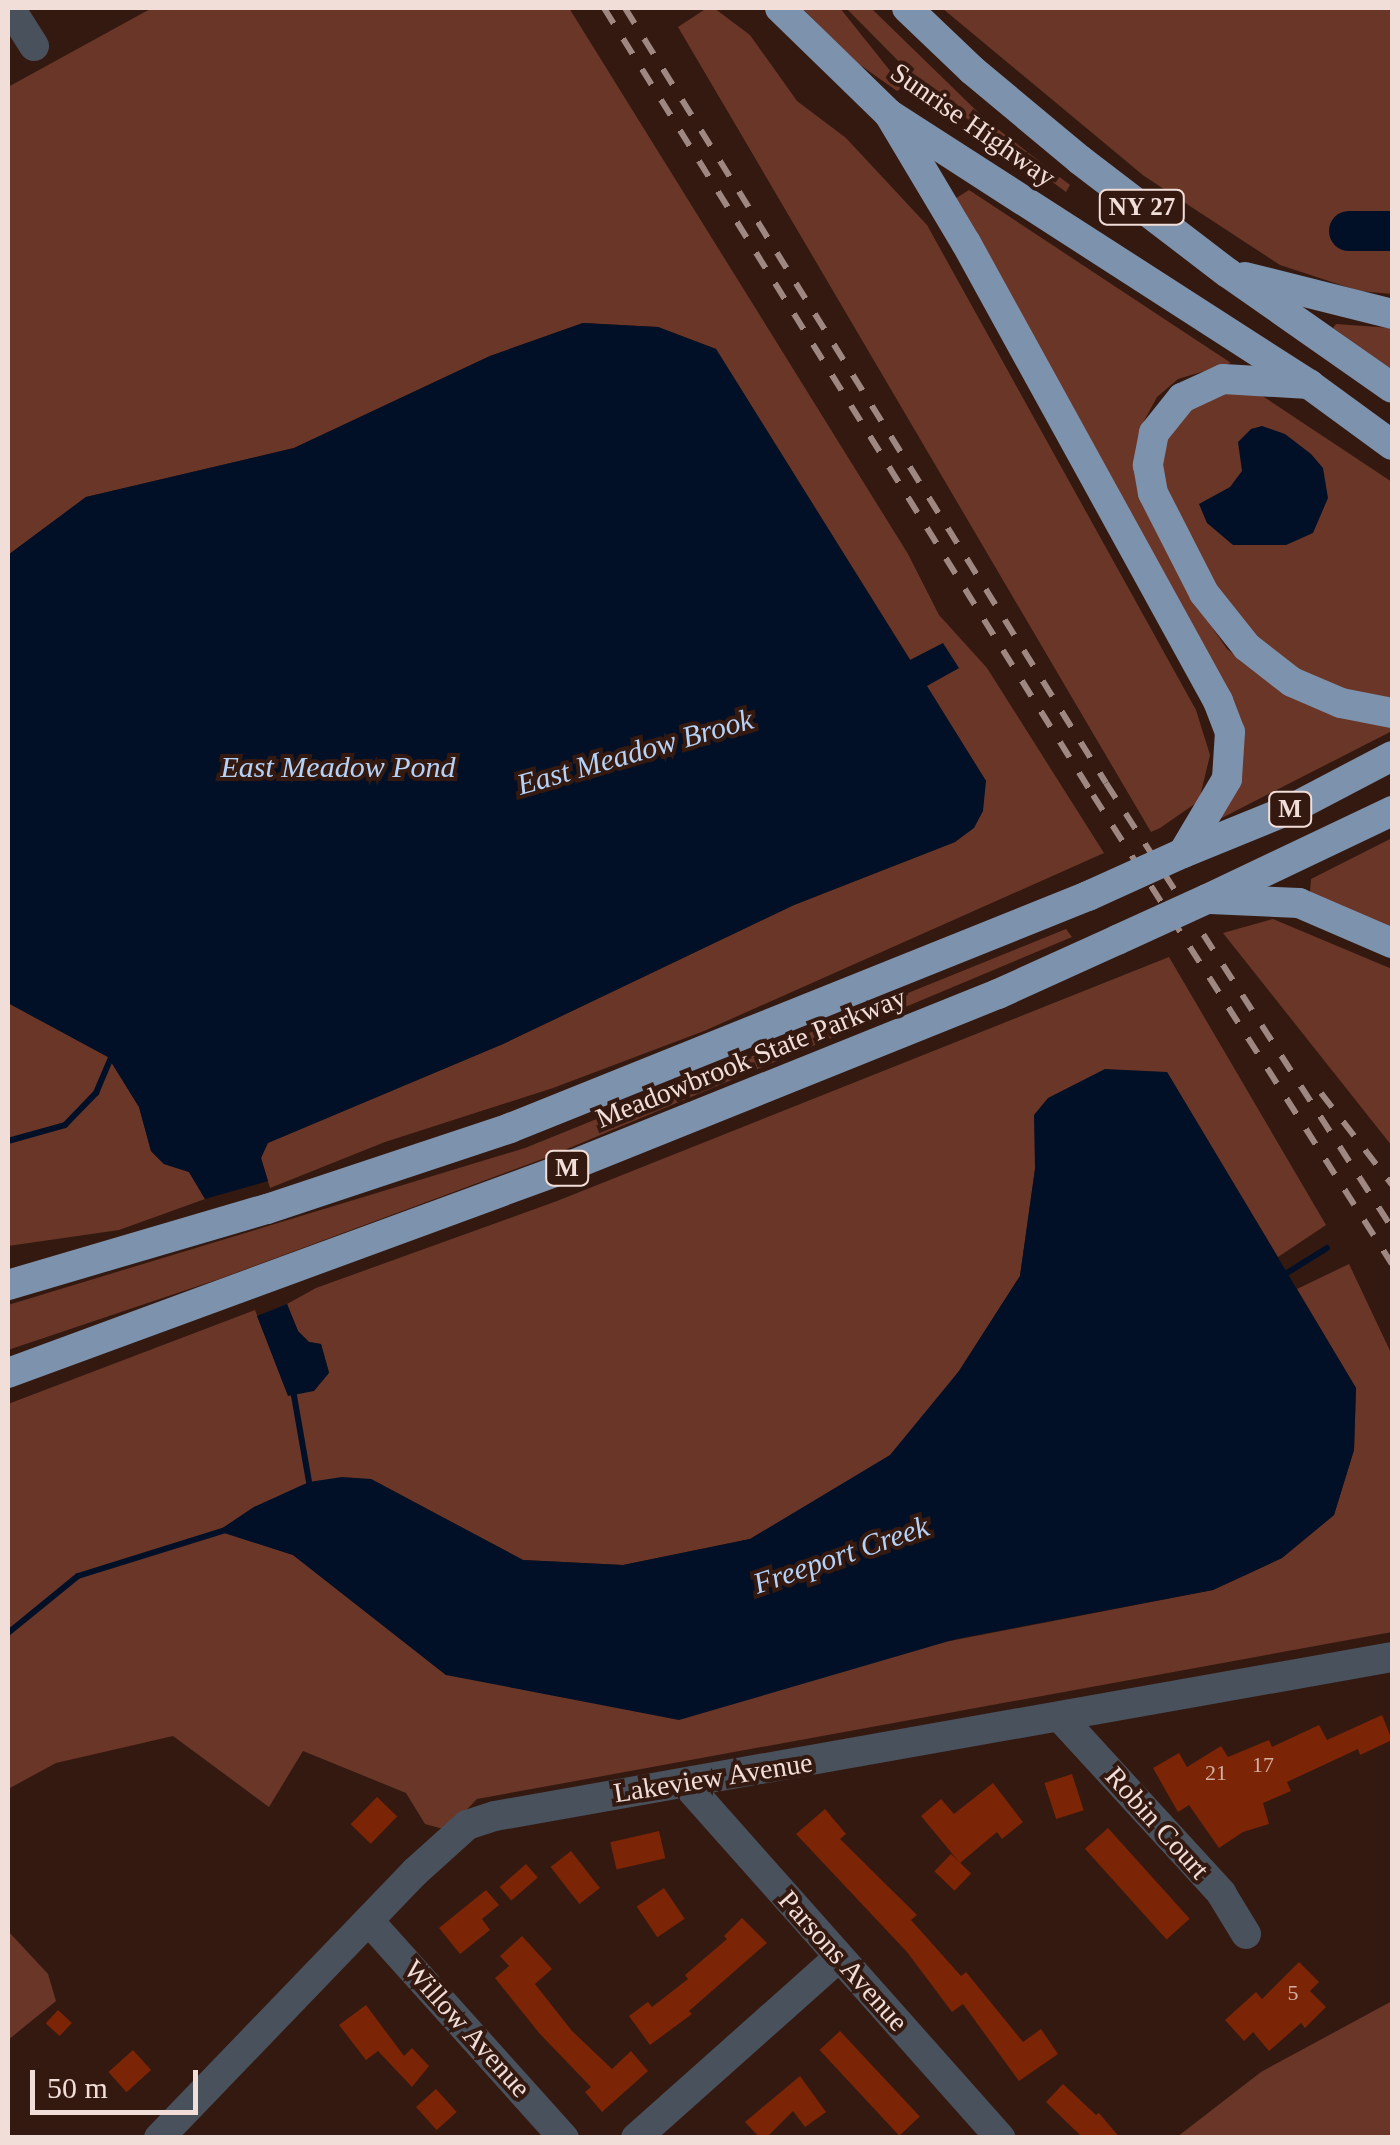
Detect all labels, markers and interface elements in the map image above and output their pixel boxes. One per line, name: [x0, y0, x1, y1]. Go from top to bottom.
street label: Sunrise Highway: [884, 56, 1062, 194]
road number: NY 27: [1097, 187, 1187, 227]
water label: East Meadow Brook: [513, 701, 757, 803]
water label: East Meadow Pond: [221, 749, 455, 785]
road number: M: [1268, 789, 1312, 829]
street label: Meadowbrook State Parkway: [591, 980, 911, 1136]
road number: M: [544, 1148, 590, 1188]
water label: Freeport Creek: [748, 1508, 934, 1602]
street label: Lakeview Avenue: [610, 1746, 816, 1810]
house number: 17: [1252, 1752, 1274, 1778]
street label: Robin Court: [1098, 1760, 1216, 1886]
house number: 21: [1205, 1760, 1227, 1786]
street label: Parsons Avenue: [771, 1883, 915, 2039]
street label: Willow Avenue: [396, 1953, 538, 2105]
house number: 5: [1288, 1980, 1299, 2006]
scale bar: [35, 2050, 202, 2112]
text: 50 m: [47, 2071, 108, 2104]

